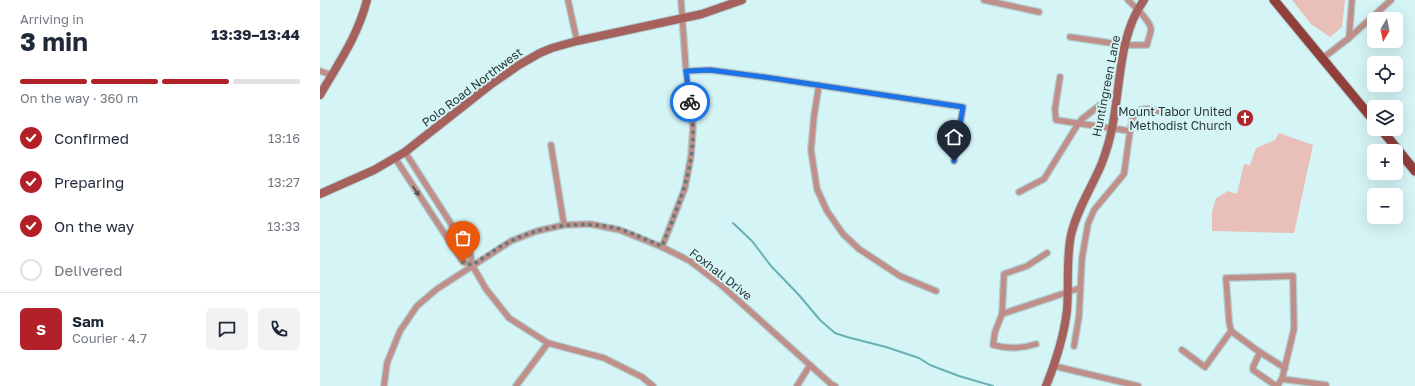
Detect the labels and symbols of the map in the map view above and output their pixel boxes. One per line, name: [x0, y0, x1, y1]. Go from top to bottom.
north arrow: [1367, 12, 1403, 48]
street label: Huntingreen Lane: [1089, 34, 1123, 138]
street label: Polo Road Northwest: [419, 44, 526, 130]
courier: [670, 82, 710, 122]
place label: Mount Tabor United Methodist Church: [1118, 104, 1232, 133]
church icon: Mount Tabor United Methodist Church: [1235, 108, 1255, 128]
pin: [937, 120, 971, 161]
one-way arrow: [413, 185, 420, 197]
pin: [446, 221, 480, 262]
street label: Foxhall Drive: [687, 245, 755, 303]

